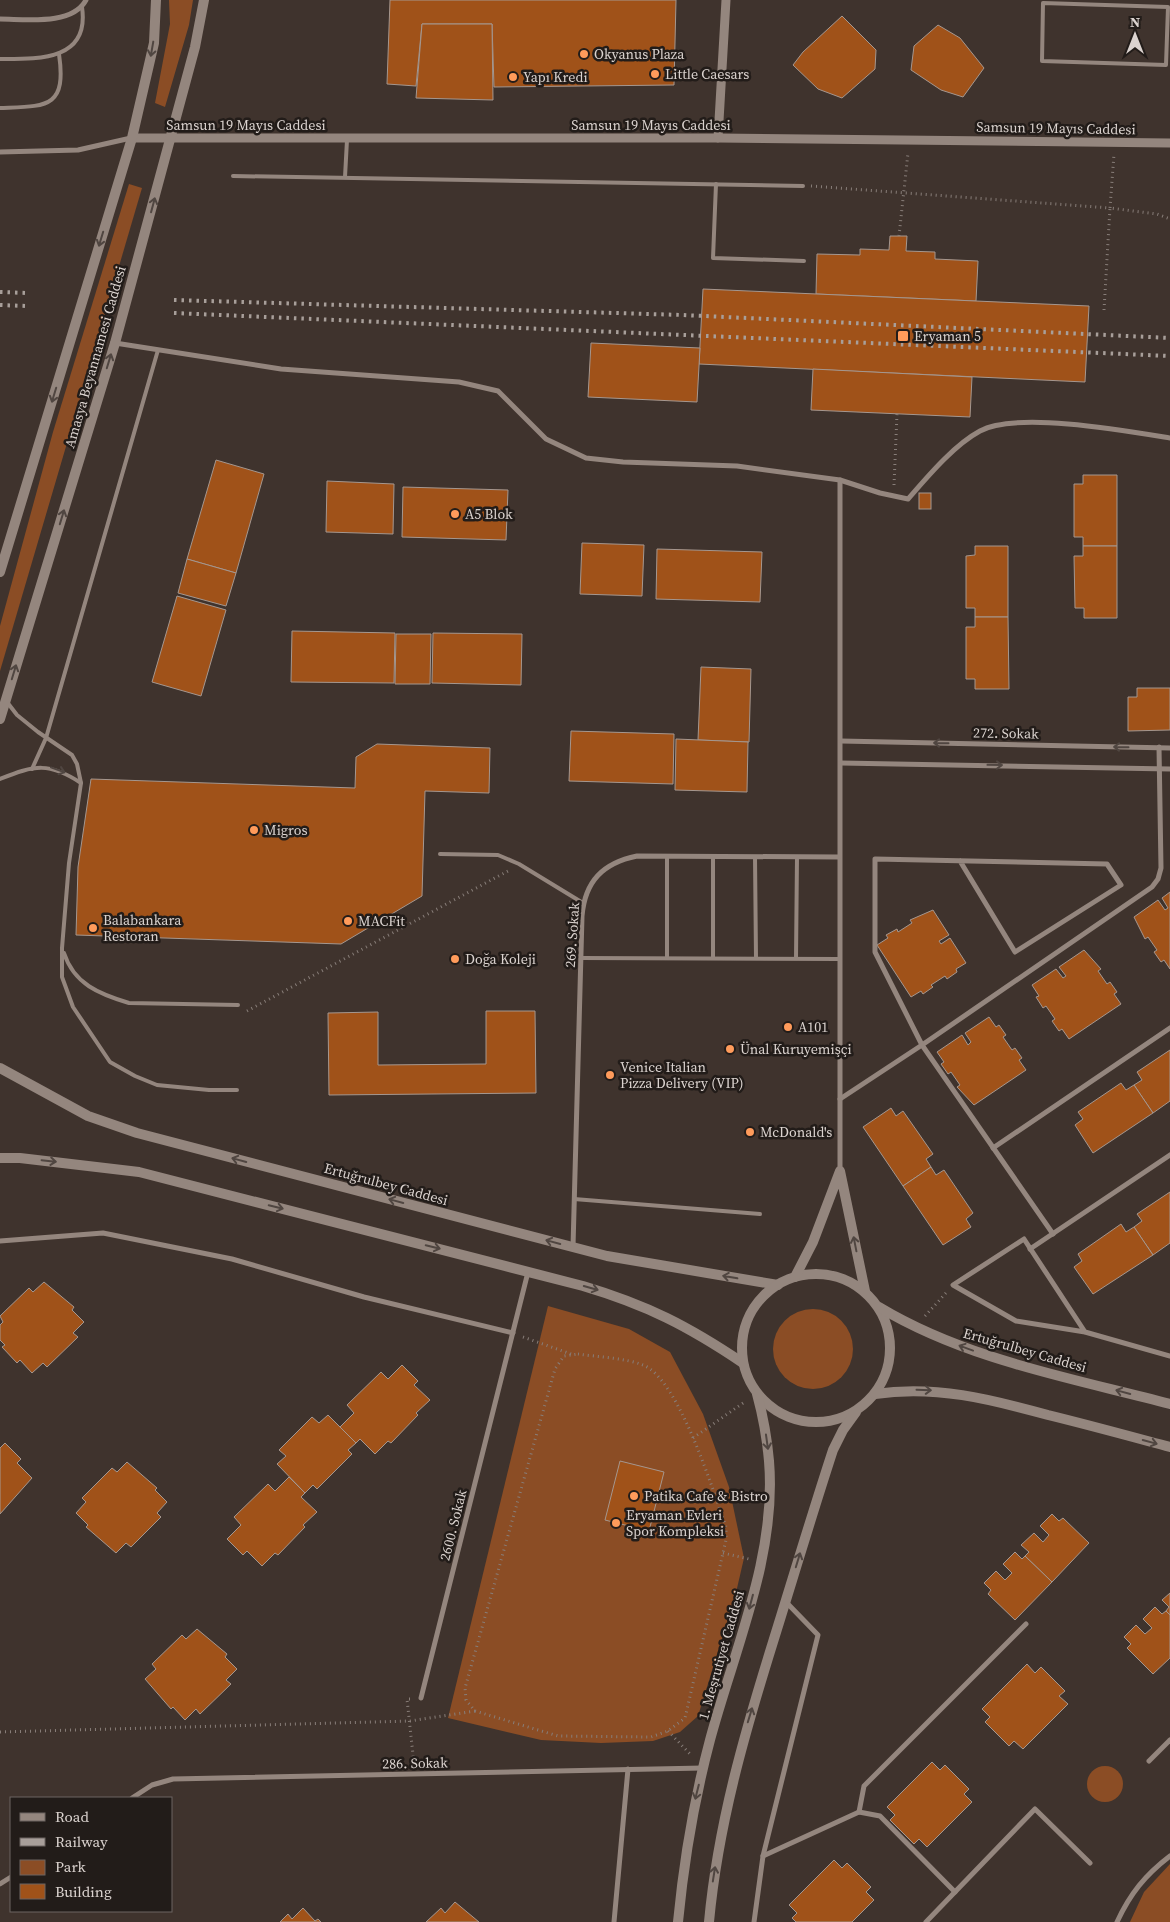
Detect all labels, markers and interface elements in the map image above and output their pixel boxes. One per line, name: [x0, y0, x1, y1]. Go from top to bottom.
north arrow: [1110, 10, 1160, 60]
text: N: [1130, 12, 1140, 32]
one-way arrow: [147, 40, 157, 56]
place label: Okyanus Plaza: [594, 44, 685, 64]
marker: Okyanus Plaza: [578, 48, 590, 60]
place label: Little Caesars: [665, 64, 749, 84]
place label: Yapı Kredi: [523, 67, 588, 87]
marker: Little Caesars: [649, 68, 661, 80]
marker: Yapı Kredi: [507, 71, 519, 83]
street label: Samsun 19 Mayıs Caddesi: [166, 115, 326, 135]
street label: Samsun 19 Mayıs Caddesi: [571, 115, 731, 135]
street label: Samsun 19 Mayıs Caddesi: [976, 117, 1136, 139]
one-way arrow: [149, 197, 158, 213]
one-way arrow: [96, 231, 106, 247]
street label: Amasya Beyannamesi Caddesi: [59, 264, 131, 450]
place label: Eryaman 5: [914, 326, 981, 346]
marker: Eryaman 5: [896, 329, 910, 343]
one-way arrow: [105, 354, 115, 370]
one-way arrow: [48, 386, 58, 402]
place label: A5 Blok: [465, 504, 513, 524]
marker: A5 Blok: [449, 508, 461, 520]
one-way arrow: [57, 509, 67, 525]
one-way arrow: [9, 664, 19, 680]
street label: 272. Sokak: [973, 722, 1039, 744]
one-way arrow: [934, 738, 950, 748]
one-way arrow: [1114, 742, 1130, 751]
one-way arrow: [986, 761, 1002, 770]
one-way arrow: [50, 766, 66, 775]
place label: Migros: [264, 820, 308, 840]
marker: Migros: [248, 824, 260, 836]
street label: 269. Sokak: [560, 901, 584, 968]
place label: Balabankara Restoran: [103, 910, 182, 946]
place label: MACFit: [358, 911, 405, 931]
marker: MACFit: [342, 915, 354, 927]
marker: Balabankara Restoran: [87, 922, 99, 934]
place label: Doğa Koleji: [465, 949, 536, 969]
marker: Doğa Koleji: [449, 953, 461, 965]
place label: A101: [798, 1017, 828, 1037]
marker: A101: [782, 1021, 794, 1033]
place label: Ünal Kuruyemişçi: [740, 1039, 852, 1059]
marker: Ünal Kuruyemişçi: [724, 1043, 736, 1055]
place label: Venice Italian Pizza Delivery (VIP): [620, 1057, 743, 1093]
marker: Venice Italian Pizza Delivery (VIP): [604, 1069, 616, 1081]
place label: McDonald's: [760, 1122, 832, 1142]
marker: McDonald's: [744, 1126, 756, 1138]
one-way arrow: [231, 1154, 247, 1164]
one-way arrow: [40, 1156, 56, 1166]
street label: Ertuğrulbey Caddesi: [322, 1158, 450, 1210]
one-way arrow: [388, 1195, 404, 1205]
one-way arrow: [268, 1203, 284, 1212]
one-way arrow: [546, 1236, 562, 1246]
one-way arrow: [850, 1236, 859, 1252]
one-way arrow: [425, 1243, 441, 1253]
one-way arrow: [722, 1271, 738, 1281]
one-way arrow: [582, 1284, 598, 1294]
street label: Ertuğrulbey Caddesi: [961, 1323, 1089, 1377]
one-way arrow: [959, 1343, 975, 1353]
one-way arrow: [915, 1386, 931, 1395]
one-way arrow: [1115, 1387, 1131, 1396]
one-way arrow: [762, 1433, 772, 1449]
one-way arrow: [1141, 1437, 1157, 1447]
place label: Patika Cafe & Bistro: [644, 1486, 768, 1506]
street label: 2600. Sokak: [435, 1487, 472, 1563]
marker: Patika Cafe & Bistro: [628, 1490, 640, 1502]
place label: Eryaman Evleri Spor Kompleksi: [626, 1505, 724, 1541]
marker: Eryaman Evleri Spor Kompleksi: [610, 1517, 622, 1529]
one-way arrow: [794, 1552, 804, 1568]
street label: 1. Meşrutiyet Caddesi: [693, 1588, 749, 1722]
one-way arrow: [746, 1594, 755, 1610]
one-way arrow: [746, 1708, 756, 1724]
street label: 286. Sokak: [382, 1752, 448, 1774]
one-way arrow: [692, 1784, 701, 1800]
legend: [10, 1797, 172, 1912]
text: Road: [55, 1806, 89, 1827]
text: Railway: [55, 1831, 108, 1852]
text: Park: [55, 1856, 87, 1877]
one-way arrow: [709, 1866, 719, 1882]
text: Building: [55, 1881, 112, 1902]

